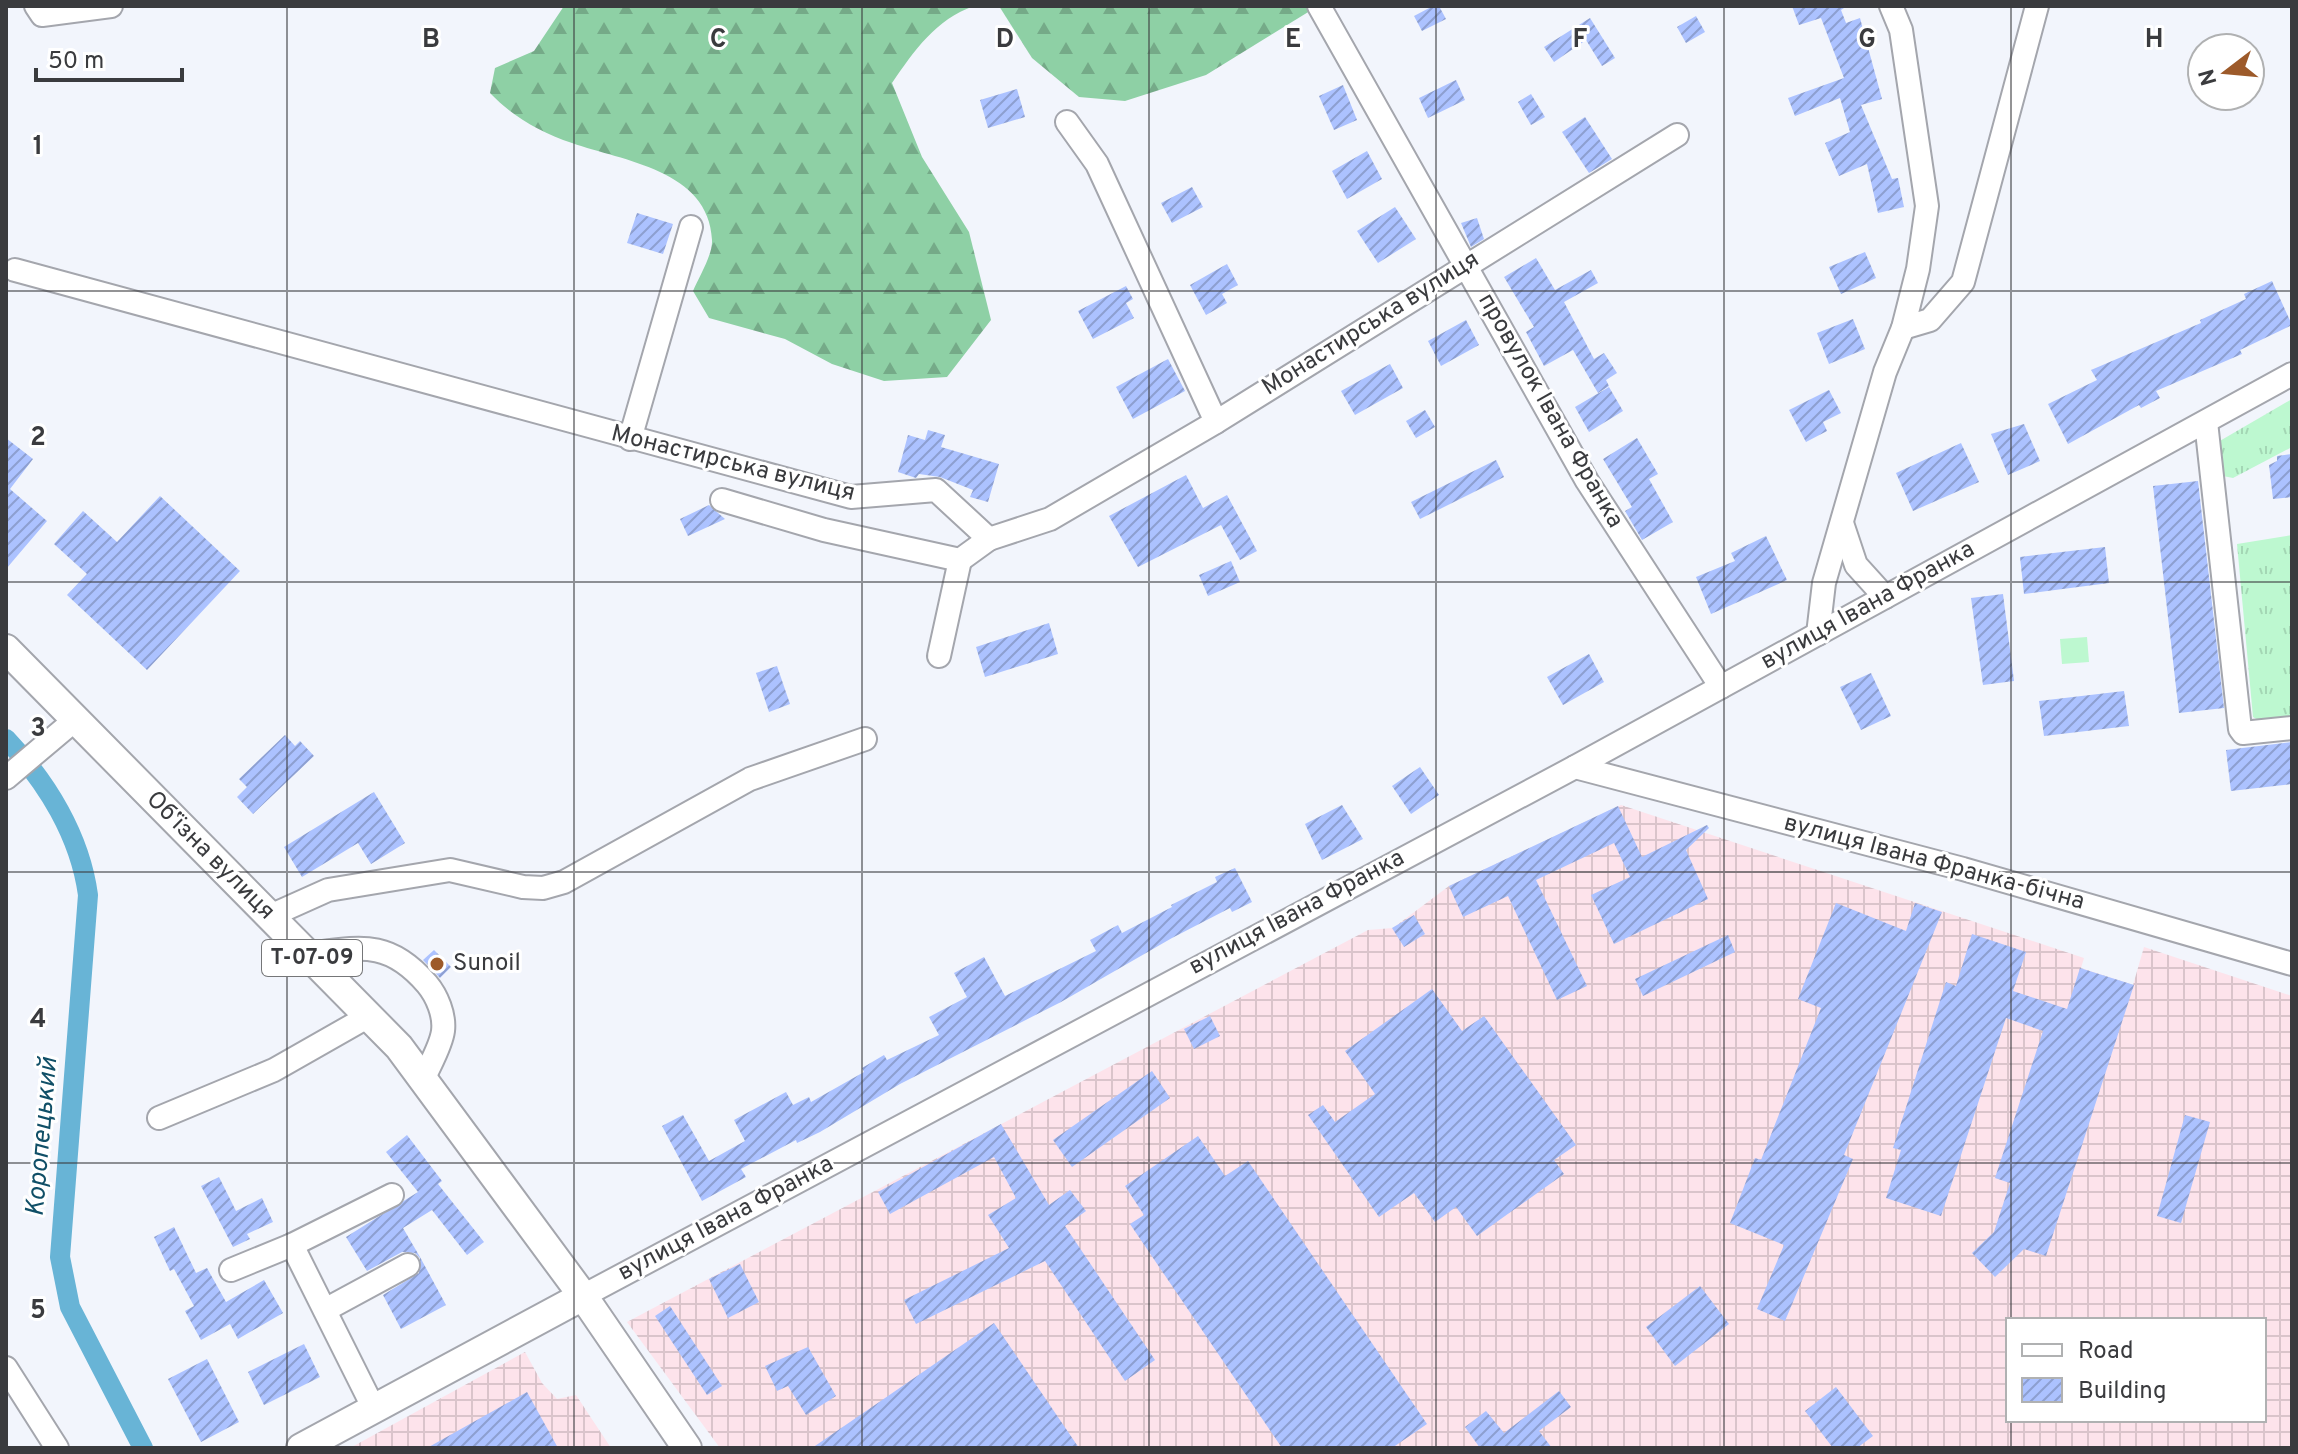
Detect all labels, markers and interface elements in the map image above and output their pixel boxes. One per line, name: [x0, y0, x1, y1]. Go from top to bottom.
text: B: [422, 24, 440, 57]
text: C: [710, 24, 726, 57]
text: D: [996, 24, 1014, 57]
text: E: [1285, 24, 1301, 57]
text: F: [1573, 24, 1588, 57]
text: G: [1858, 24, 1876, 57]
text: H: [2145, 24, 2163, 57]
scale bar: [36, 32, 182, 82]
north arrow: [2186, 32, 2266, 112]
text: 50 m: [48, 47, 104, 77]
text: N: [2194, 66, 2224, 88]
text: 1: [33, 131, 43, 164]
street label: Монастирська вулиця: [1257, 245, 1485, 403]
street label: провулок Івана Франка: [1470, 288, 1630, 534]
street label: Монастирська вулиця: [608, 419, 858, 509]
text: 2: [30, 422, 46, 455]
street label: вулиця Івана Франка: [1756, 535, 1980, 677]
text: 3: [30, 713, 46, 746]
street label: Обʼїзна вулиця: [139, 785, 281, 927]
street label: вулиця Івана Франка-бічна: [1780, 808, 2088, 918]
street label: вулиця Івана Франка: [1184, 843, 1410, 983]
road number: Т-07-09: [262, 940, 362, 976]
place label: Sunoil: [453, 949, 521, 979]
marker: Sunoil: [428, 955, 446, 973]
text: 4: [30, 1004, 46, 1037]
water label: Коропецький: [20, 1055, 66, 1218]
street label: вулиця Івана Франка: [613, 1149, 839, 1289]
text: 5: [30, 1295, 46, 1328]
legend: [2006, 1318, 2266, 1422]
text: Road: [2078, 1337, 2134, 1367]
text: Building: [2078, 1377, 2167, 1407]

